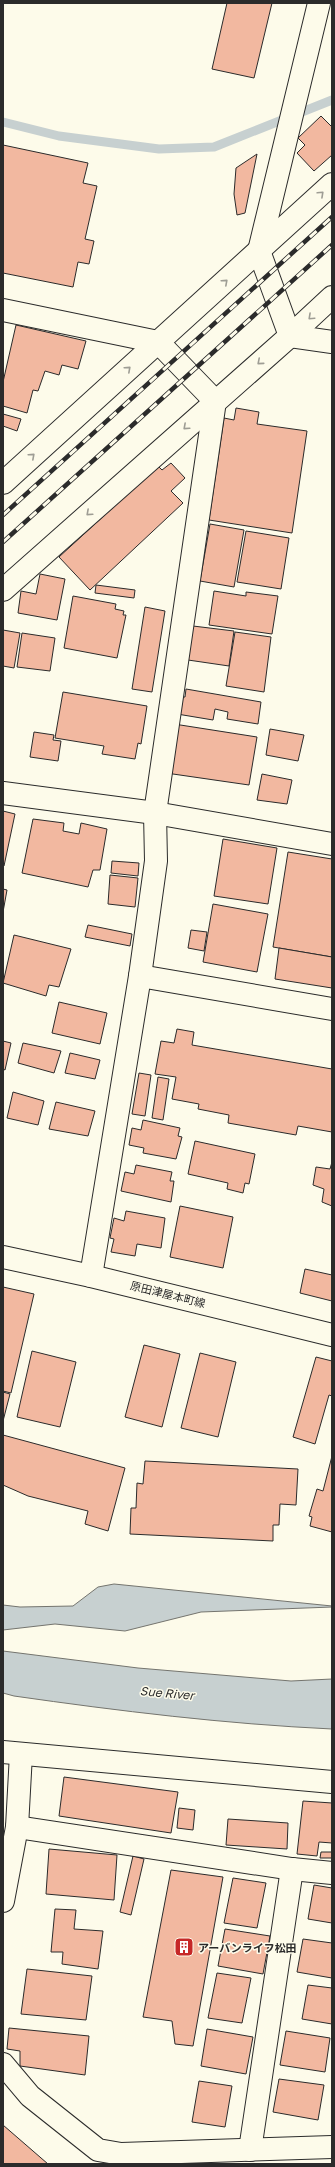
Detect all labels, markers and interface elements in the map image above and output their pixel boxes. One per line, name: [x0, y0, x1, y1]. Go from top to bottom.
one-way arrow: [316, 192, 323, 199]
one-way arrow: [220, 279, 228, 287]
one-way arrow: [308, 312, 316, 319]
one-way arrow: [258, 357, 265, 364]
one-way arrow: [123, 366, 131, 374]
one-way arrow: [183, 422, 190, 429]
one-way arrow: [27, 454, 35, 461]
one-way arrow: [86, 509, 94, 516]
street label: 原田津屋本町線: [129, 1278, 207, 1310]
water label: Sue River: [139, 1683, 197, 1703]
building icon: アーバンライフ松田: [173, 1936, 195, 1958]
place label: アーバンライフ松田: [198, 1941, 297, 1954]

